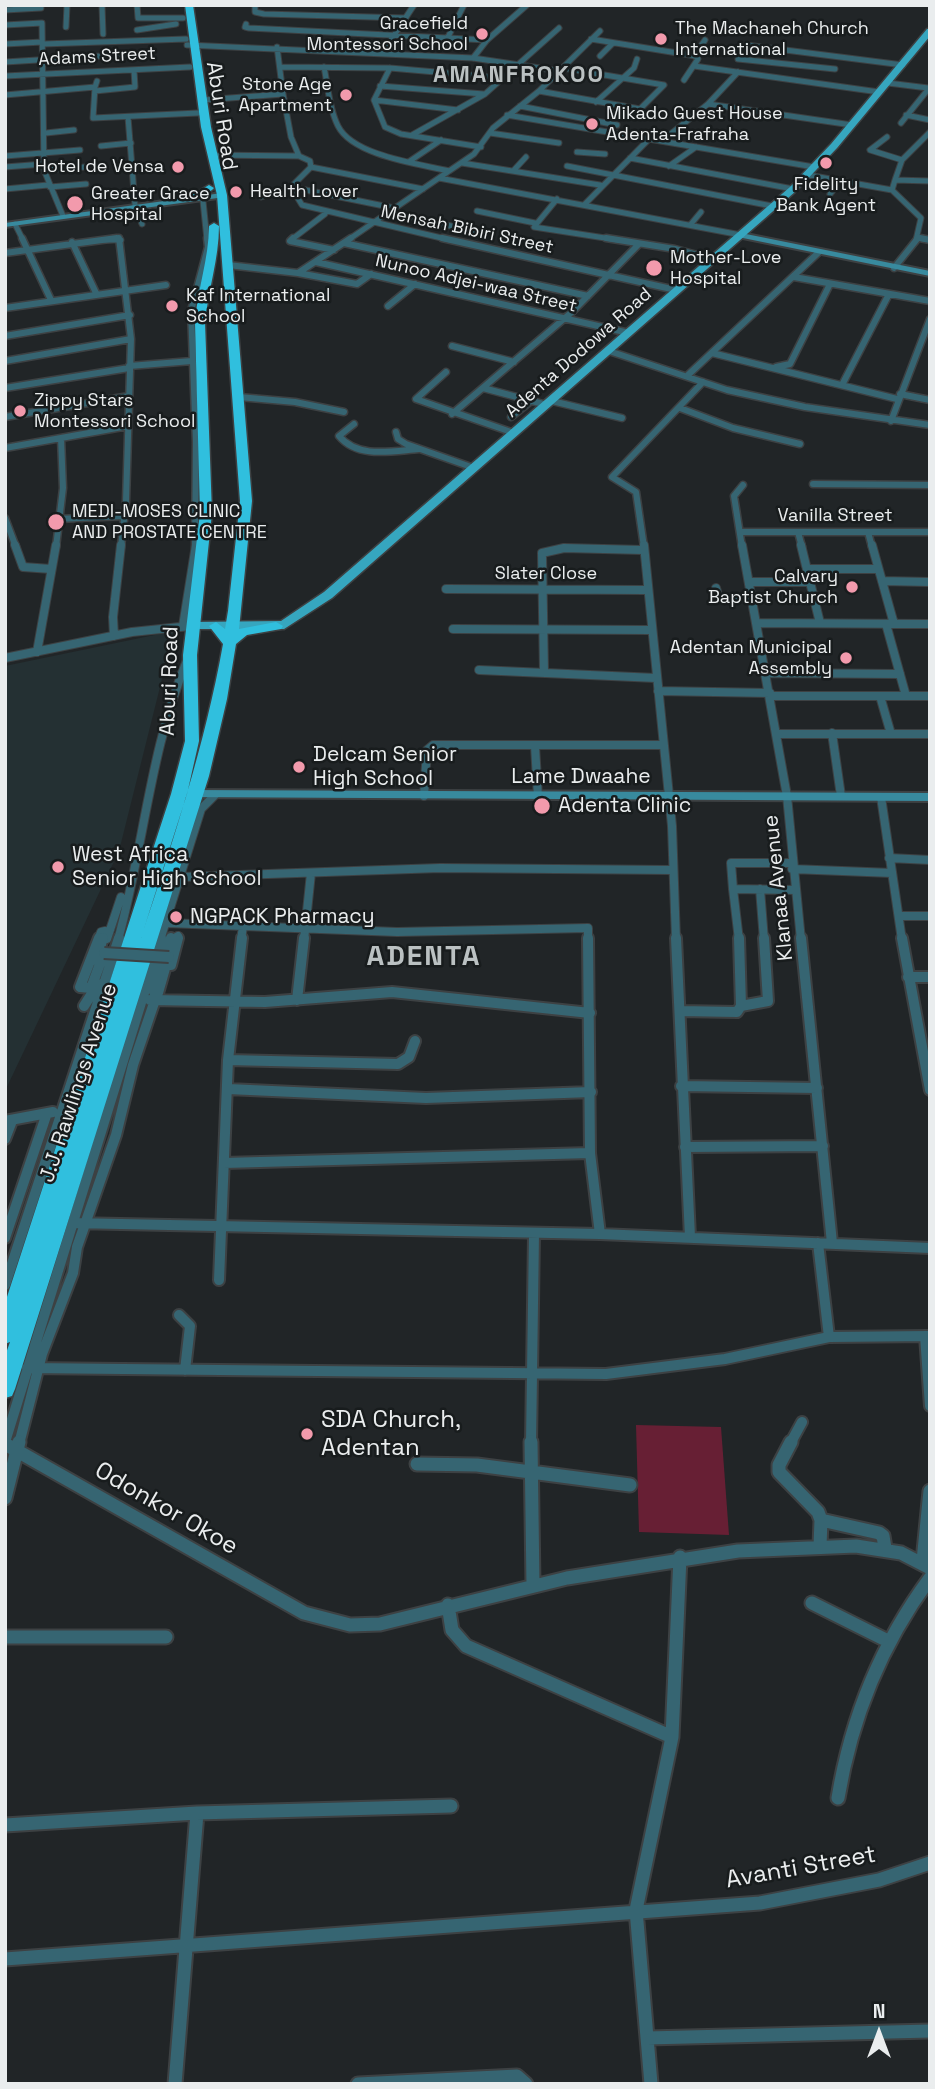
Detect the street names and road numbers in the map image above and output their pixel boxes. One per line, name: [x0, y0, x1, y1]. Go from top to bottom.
street label: Adams Street: [38, 43, 156, 71]
street label: Aburi Road: [200, 60, 242, 172]
street label: Mensah Bibiri Street: [379, 201, 555, 259]
street label: Nunoo Adjei-waa Street: [373, 250, 579, 318]
street label: Adenta Dodowa Road: [502, 284, 656, 422]
street label: Vanilla Street: [777, 505, 893, 527]
street label: Slater Close: [495, 563, 597, 585]
street label: Aburi Road: [155, 626, 185, 736]
street label: Lame Dwaahe: [511, 764, 651, 790]
street label: Klanaa Avenue: [759, 814, 799, 962]
street label: J.J. Rawlings Avenue: [35, 980, 123, 1186]
street label: Odonkor Okoe: [89, 1456, 243, 1562]
street label: Avanti Street: [724, 1841, 878, 1895]

